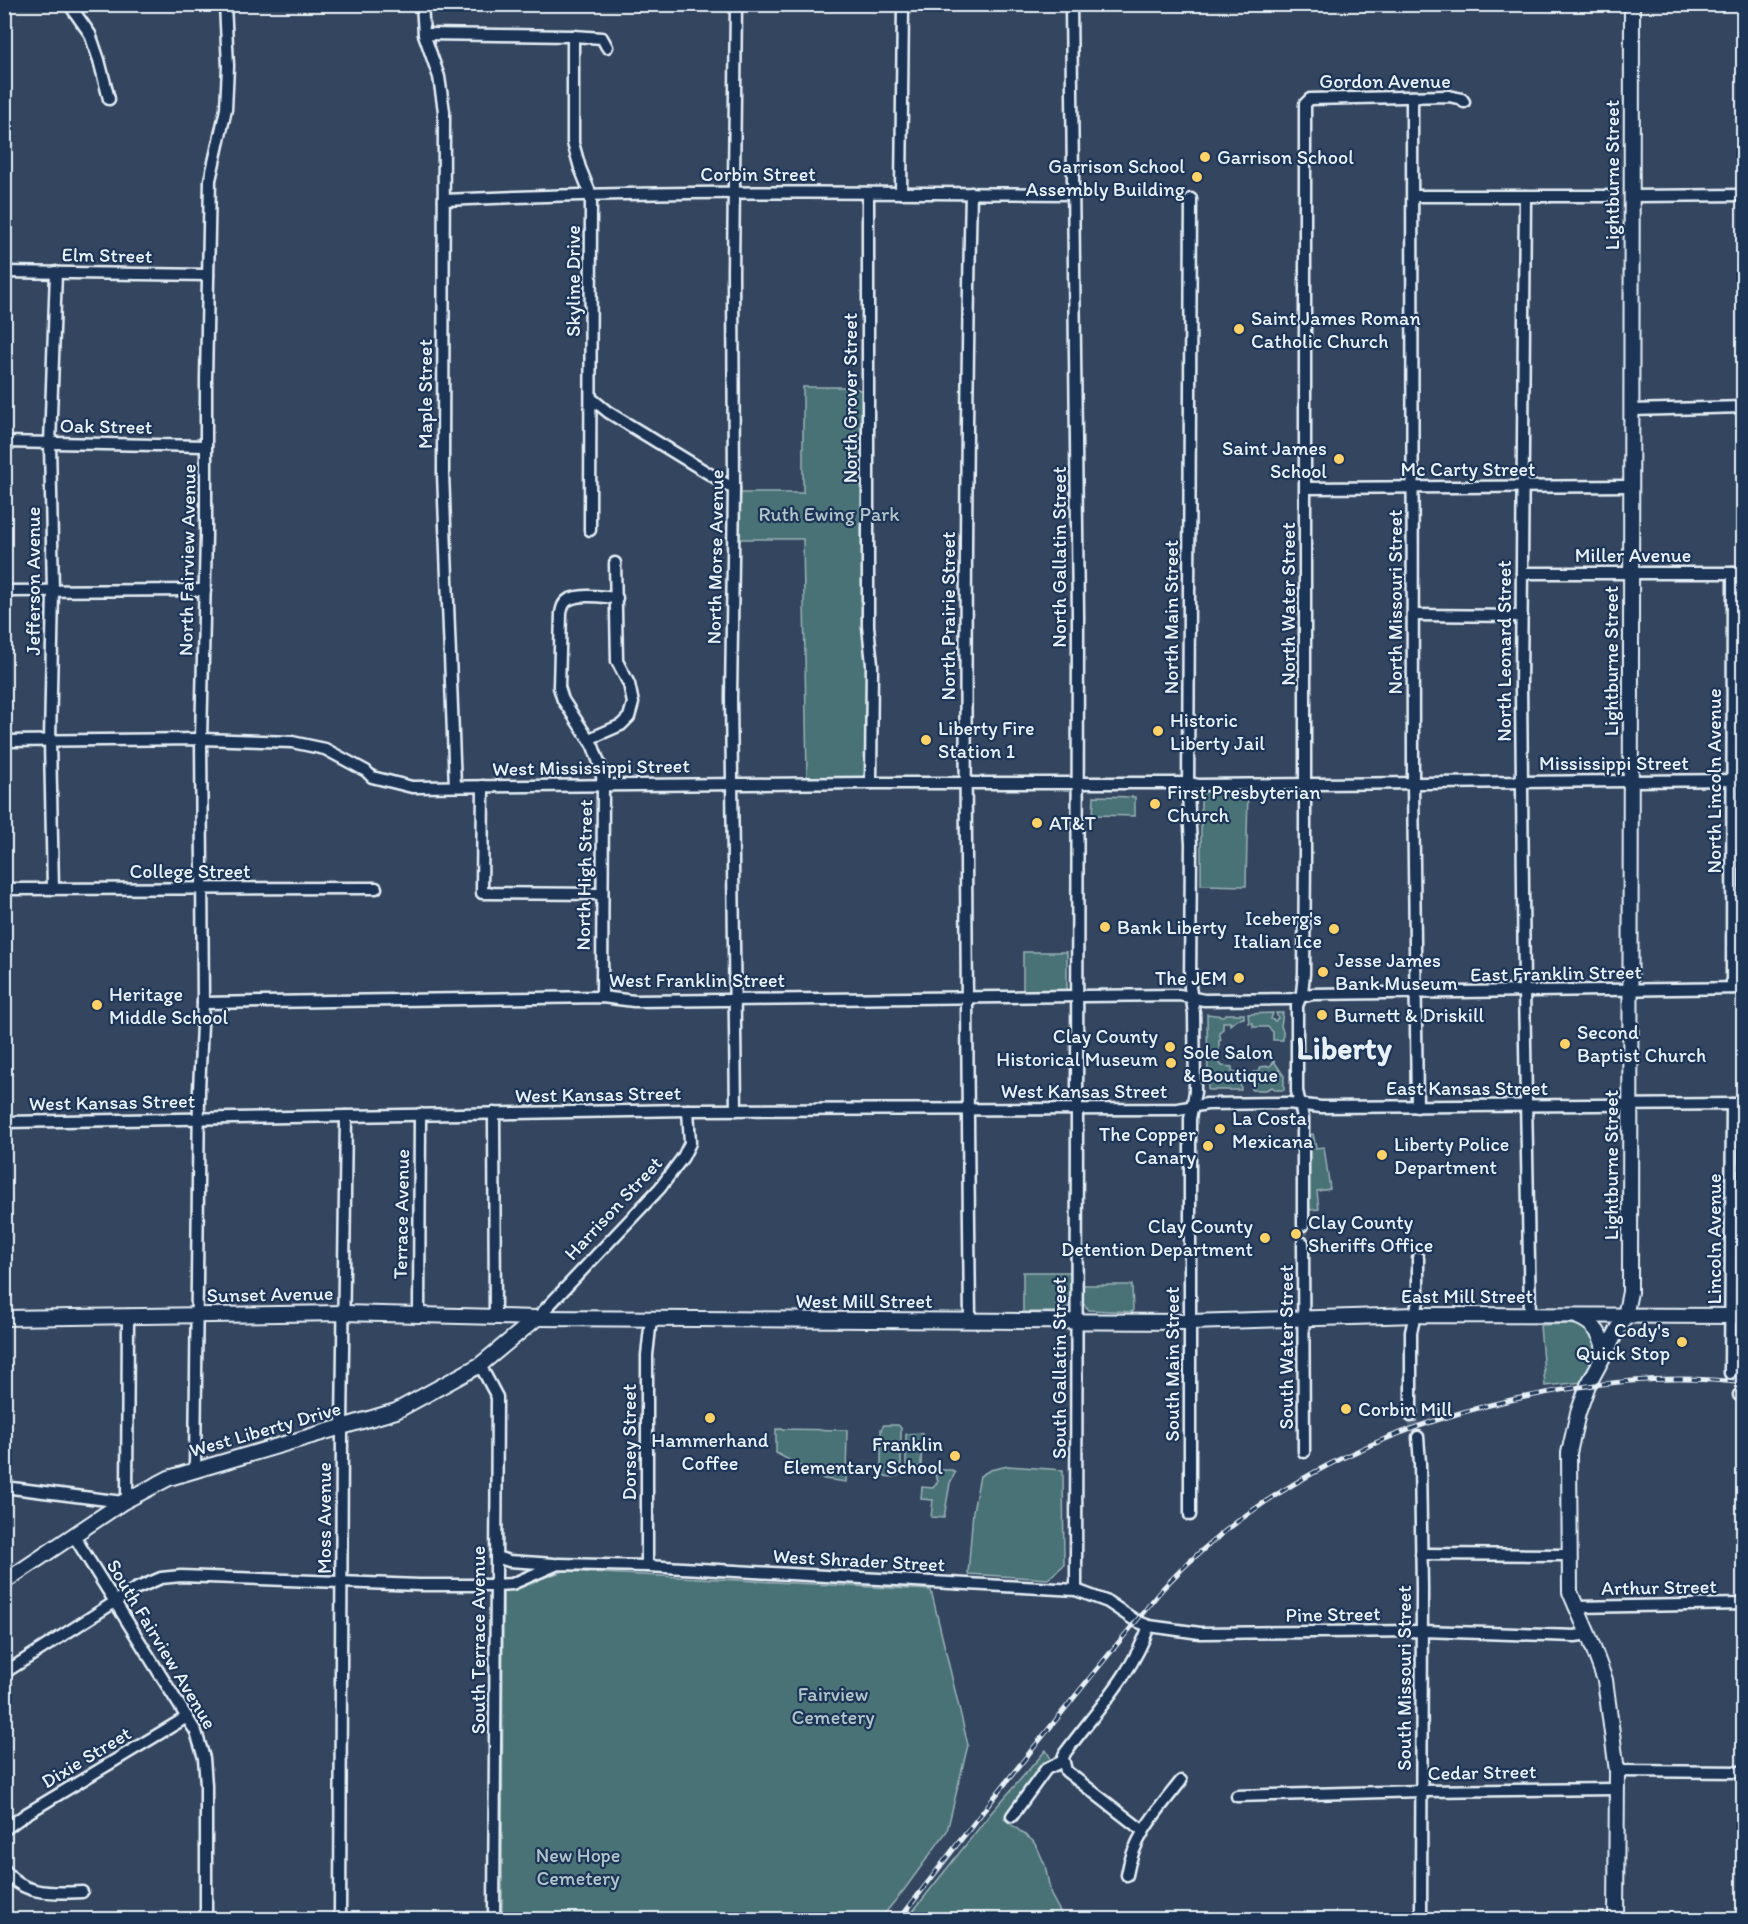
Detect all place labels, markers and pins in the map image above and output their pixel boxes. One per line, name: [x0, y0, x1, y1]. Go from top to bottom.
place label: Garrison School: [1217, 145, 1354, 169]
marker: Garrison School: [1198, 150, 1212, 164]
place label: Garrison School Assembly Building: [1026, 154, 1186, 201]
marker: Garrison School Assembly Building: [1190, 170, 1204, 184]
place label: Saint James Roman Catholic Church: [1251, 306, 1421, 353]
marker: Saint James Roman Catholic Church: [1232, 322, 1246, 336]
place label: Saint James School: [1222, 436, 1327, 483]
marker: Saint James School: [1332, 452, 1346, 466]
place label: Historic Liberty Jail: [1170, 708, 1265, 755]
place label: Liberty Fire Station 1: [938, 716, 1034, 763]
marker: Historic Liberty Jail: [1151, 724, 1165, 738]
marker: Liberty Fire Station 1: [919, 733, 933, 747]
place label: First Presbyterian Church: [1167, 780, 1321, 827]
marker: First Presbyterian Church: [1148, 797, 1162, 811]
place label: AT&T: [1049, 811, 1096, 835]
marker: AT&T: [1030, 816, 1044, 830]
place label: Iceberg's Italian Ice: [1233, 906, 1322, 953]
place label: Bank Liberty: [1117, 915, 1227, 939]
marker: Bank Liberty: [1098, 920, 1112, 934]
marker: Iceberg's Italian Ice: [1327, 922, 1341, 936]
place label: Jesse James Bank Museum: [1335, 948, 1458, 995]
marker: Jesse James Bank Museum: [1316, 965, 1330, 979]
place label: The JEM: [1155, 966, 1227, 990]
marker: The JEM: [1232, 971, 1246, 985]
place label: Heritage Middle School: [109, 982, 228, 1029]
marker: Heritage Middle School: [90, 998, 104, 1012]
place label: Burnett & Driskill: [1334, 1003, 1485, 1027]
marker: Burnett & Driskill: [1315, 1008, 1329, 1022]
place label: Second Baptist Church: [1577, 1020, 1706, 1067]
place label: Clay County Historical Museum: [996, 1024, 1159, 1071]
marker: Second Baptist Church: [1558, 1037, 1572, 1051]
marker: Clay County Historical Museum: [1163, 1040, 1177, 1054]
place label: Sole Salon & Boutique: [1183, 1040, 1278, 1087]
marker: Sole Salon & Boutique: [1164, 1056, 1178, 1070]
place label: La Costa Mexicana: [1232, 1106, 1314, 1153]
place label: The Copper Canary: [1099, 1122, 1197, 1169]
marker: La Costa Mexicana: [1213, 1122, 1227, 1136]
place label: Liberty Police Department: [1394, 1132, 1509, 1179]
marker: The Copper Canary: [1201, 1139, 1215, 1153]
marker: Liberty Police Department: [1375, 1148, 1389, 1162]
place label: Clay County Sheriffs Office: [1308, 1210, 1433, 1257]
place label: Clay County Detention Department: [1061, 1214, 1254, 1261]
marker: Clay County Sheriffs Office: [1289, 1227, 1303, 1241]
marker: Clay County Detention Department: [1258, 1231, 1272, 1245]
place label: Cody's Quick Stop: [1576, 1318, 1670, 1365]
marker: Cody's Quick Stop: [1675, 1335, 1689, 1349]
place label: Corbin Mill: [1358, 1397, 1453, 1421]
marker: Corbin Mill: [1339, 1402, 1353, 1416]
marker: Hammerhand Coffee: [703, 1411, 717, 1425]
place label: Hammerhand Coffee: [651, 1428, 769, 1475]
place label: Franklin Elementary School: [784, 1432, 943, 1479]
marker: Franklin Elementary School: [948, 1449, 962, 1463]

